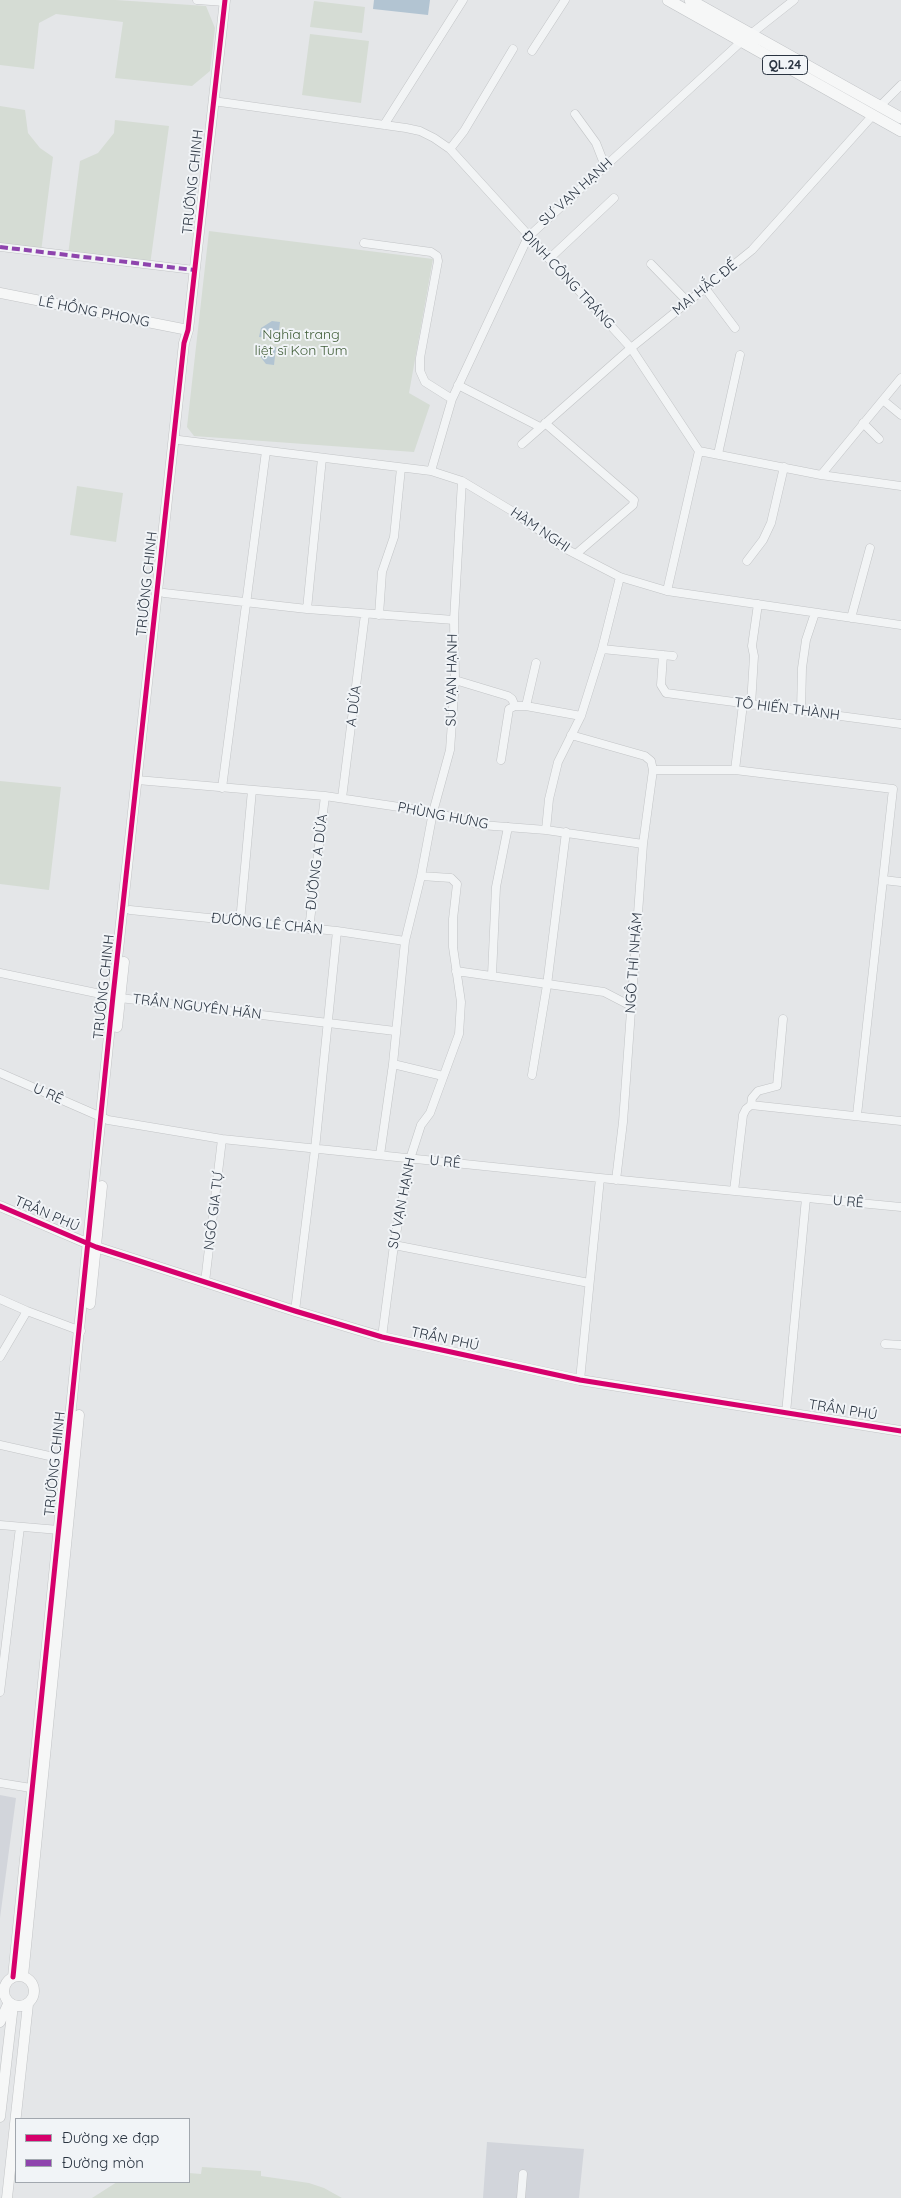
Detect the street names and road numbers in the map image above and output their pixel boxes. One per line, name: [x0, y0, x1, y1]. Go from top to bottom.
road number: QL.24: [762, 56, 808, 74]
street label: TRƯỜNG CHINH: [179, 129, 207, 235]
street label: SƯ VẠN HẠNH: [536, 155, 616, 229]
street label: ĐINH CÔNG TRÁNG: [518, 227, 618, 333]
street label: MAI HẮC ĐẾ: [669, 257, 741, 319]
street label: LÊ HỒNG PHONG: [37, 293, 151, 331]
street label: HÀM NGHI: [507, 504, 573, 556]
street label: TRƯỜNG CHINH: [133, 531, 161, 637]
street label: SƯ VẠN HẠNH: [443, 633, 461, 727]
street label: A DỪA: [343, 684, 365, 728]
street label: TÔ HIẾN THÀNH: [733, 694, 841, 724]
street label: PHÙNG HƯNG: [396, 799, 490, 833]
street label: ĐƯỜNG A DỪA: [303, 813, 331, 911]
street label: ĐƯỜNG LÊ CHÂN: [210, 910, 324, 938]
street label: NGÔ THÌ NHẬM: [622, 912, 646, 1014]
street label: TRƯỜNG CHINH: [90, 934, 118, 1040]
street label: TRẦN NGUYÊN HÃN: [132, 991, 262, 1023]
street label: U RÊ: [30, 1080, 66, 1108]
street label: U RÊ: [429, 1152, 461, 1172]
street label: SƯ VẠN HẠNH: [385, 1156, 419, 1250]
street label: NGÔ GIA TỰ: [201, 1171, 227, 1251]
street label: U RÊ: [832, 1192, 864, 1212]
street label: TRẦN PHÚ: [12, 1193, 82, 1235]
street label: TRẦN PHÚ: [409, 1324, 481, 1354]
street label: TRẦN PHÚ: [807, 1396, 879, 1424]
street label: TRƯỜNG CHINH: [41, 1411, 69, 1517]

